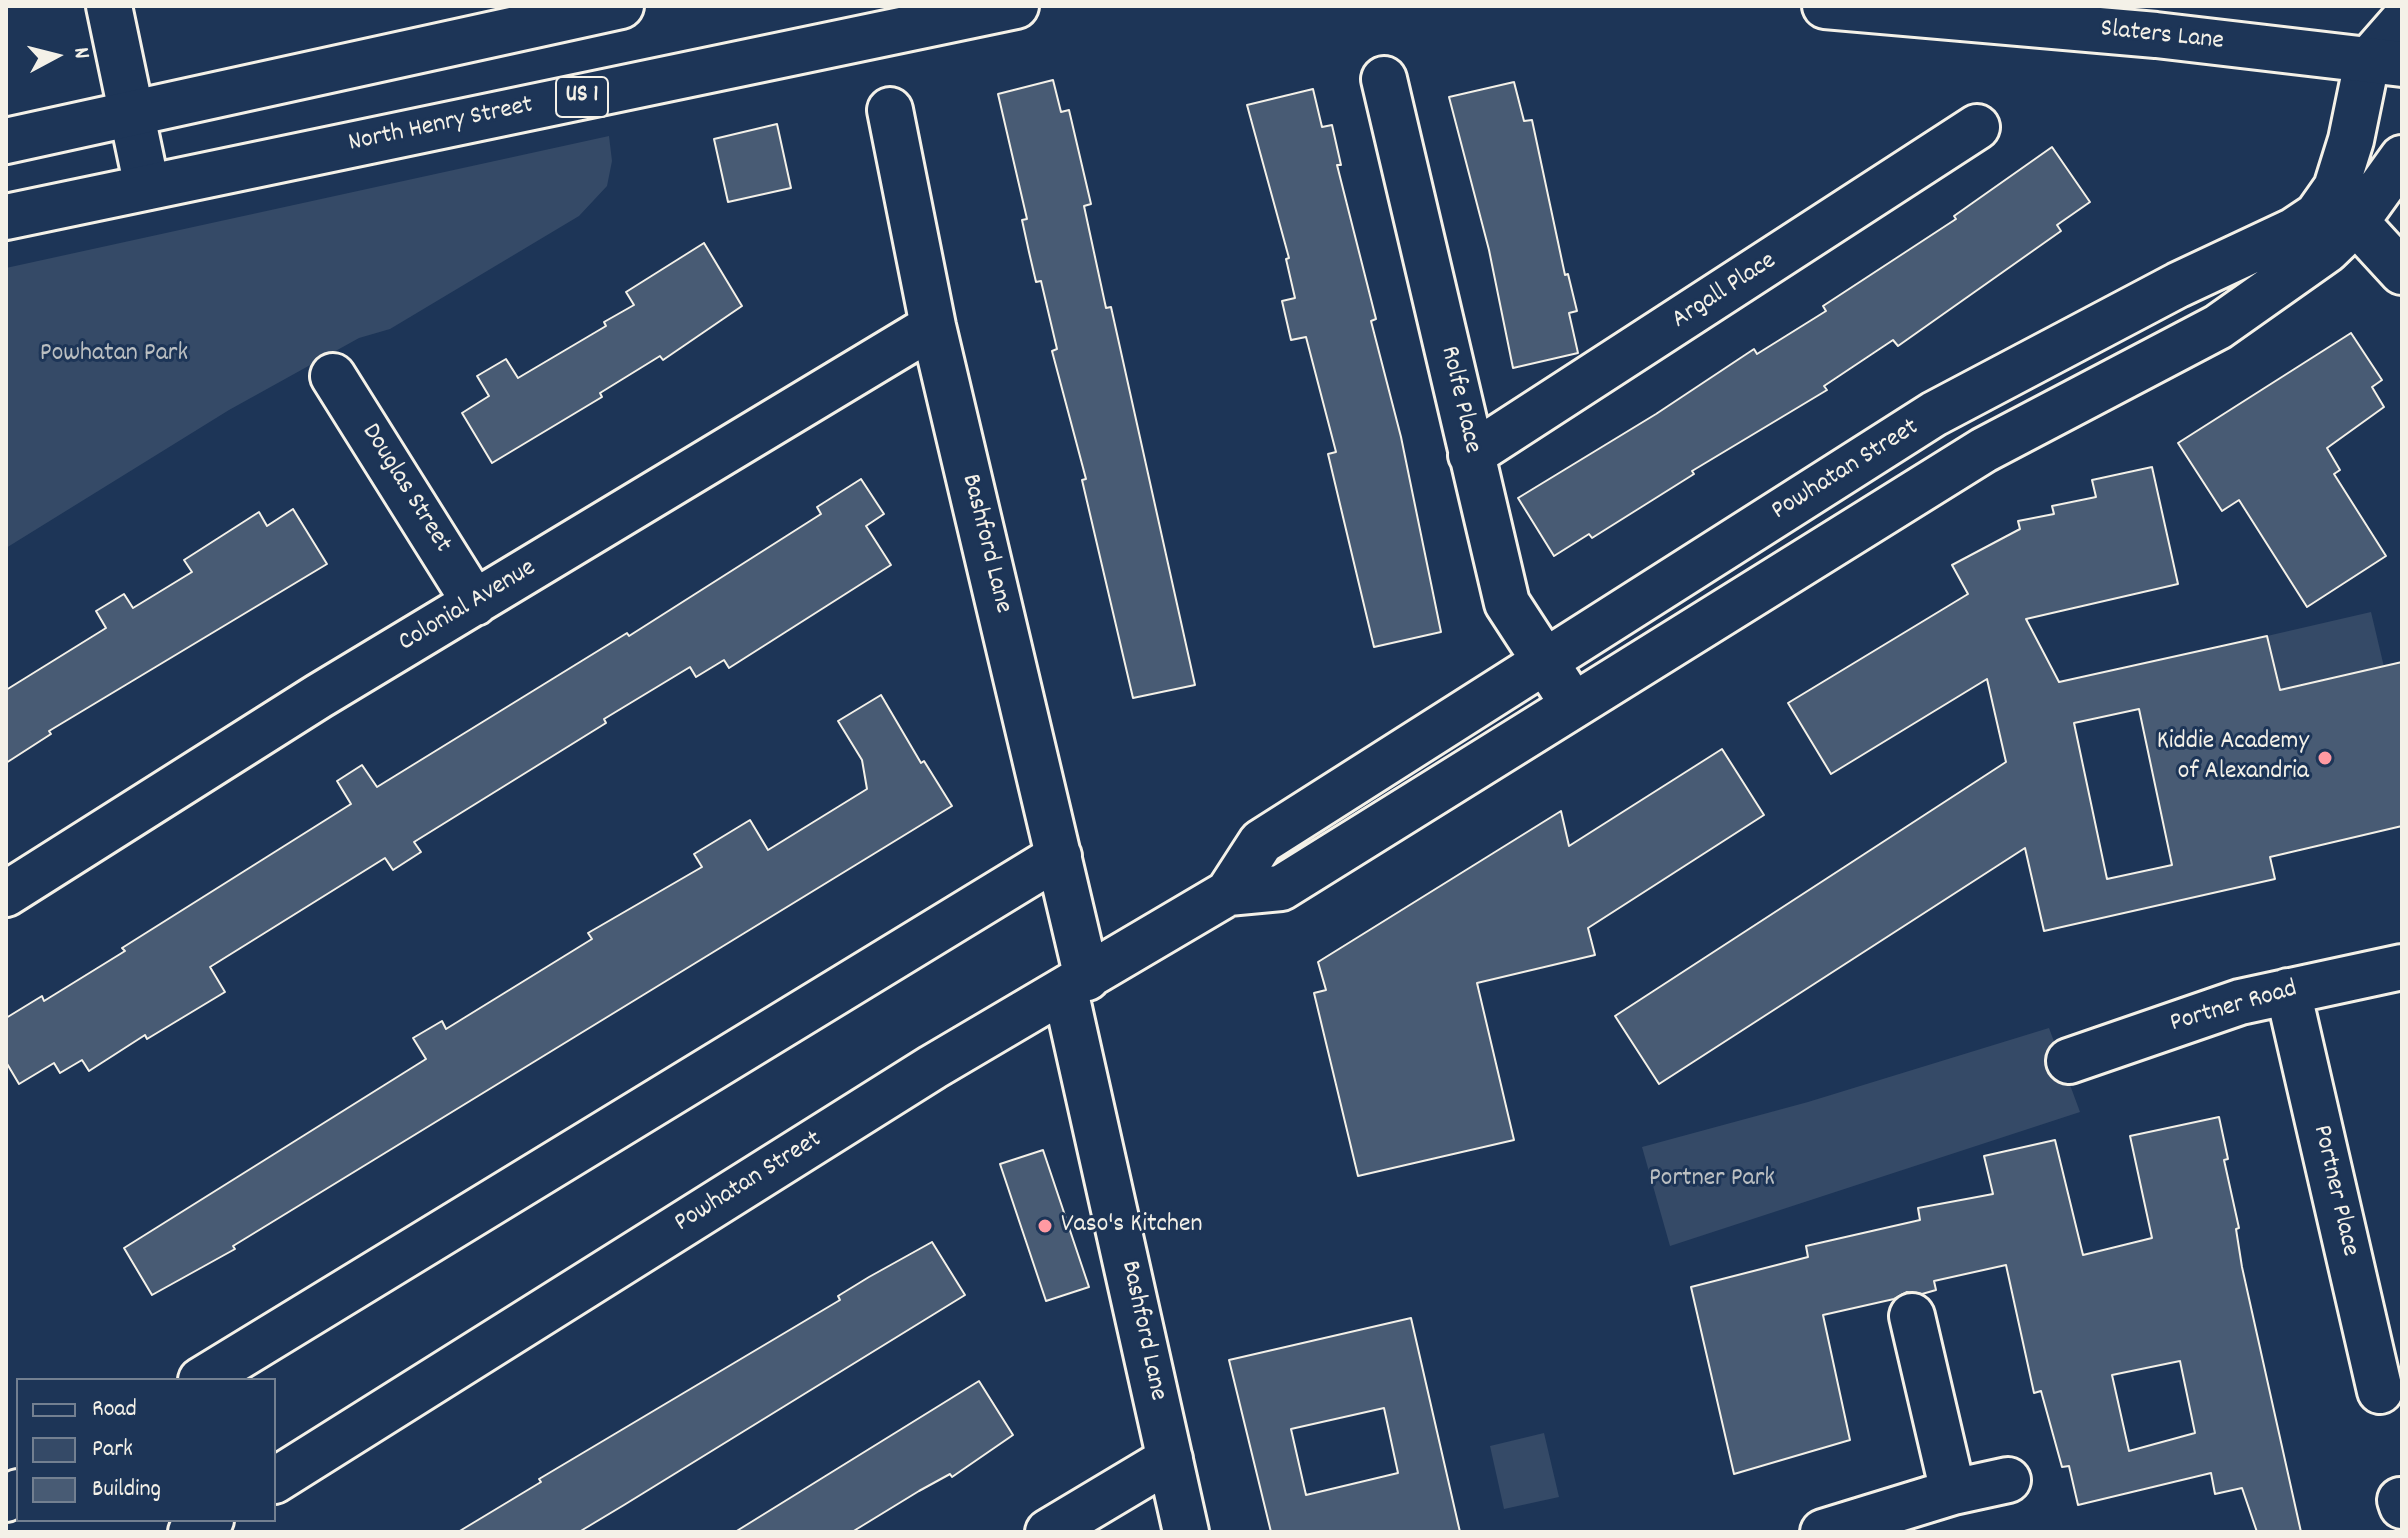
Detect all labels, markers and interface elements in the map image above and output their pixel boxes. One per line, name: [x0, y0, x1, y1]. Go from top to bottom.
street label: Slaters Lane: [2099, 15, 2225, 59]
north arrow: [16, 16, 96, 96]
text: N: [64, 46, 96, 60]
road number: US 1: [556, 77, 608, 117]
street label: North Henry Street: [346, 91, 536, 161]
street label: Argall Place: [1667, 247, 1783, 337]
park label: Powhatan Park: [40, 339, 188, 371]
street label: Rolfe Place: [1432, 343, 1486, 457]
street label: Powhatan Street: [1767, 413, 1925, 529]
street label: Douglas Street: [353, 419, 457, 559]
street label: Bashford Lane: [953, 471, 1017, 617]
street label: Colonial Avenue: [394, 554, 542, 660]
place label: Kiddie Academy of Alexandria: [2157, 727, 2309, 788]
marker: Kiddie Academy of Alexandria: [2316, 749, 2334, 767]
street label: Portner Road: [2167, 975, 2301, 1041]
street label: Portner Place: [2304, 1122, 2364, 1260]
street label: Powhatan Street: [670, 1125, 828, 1241]
park label: Portner Park: [1649, 1164, 1775, 1196]
place label: Vaso's Kitchen: [1061, 1210, 1202, 1242]
marker: Vaso's Kitchen: [1036, 1217, 1054, 1235]
street label: Bashford Lane: [1112, 1258, 1172, 1404]
legend: [16, 1378, 276, 1522]
text: Road: [92, 1393, 137, 1427]
text: Park: [92, 1433, 133, 1467]
text: Building: [92, 1473, 161, 1507]

